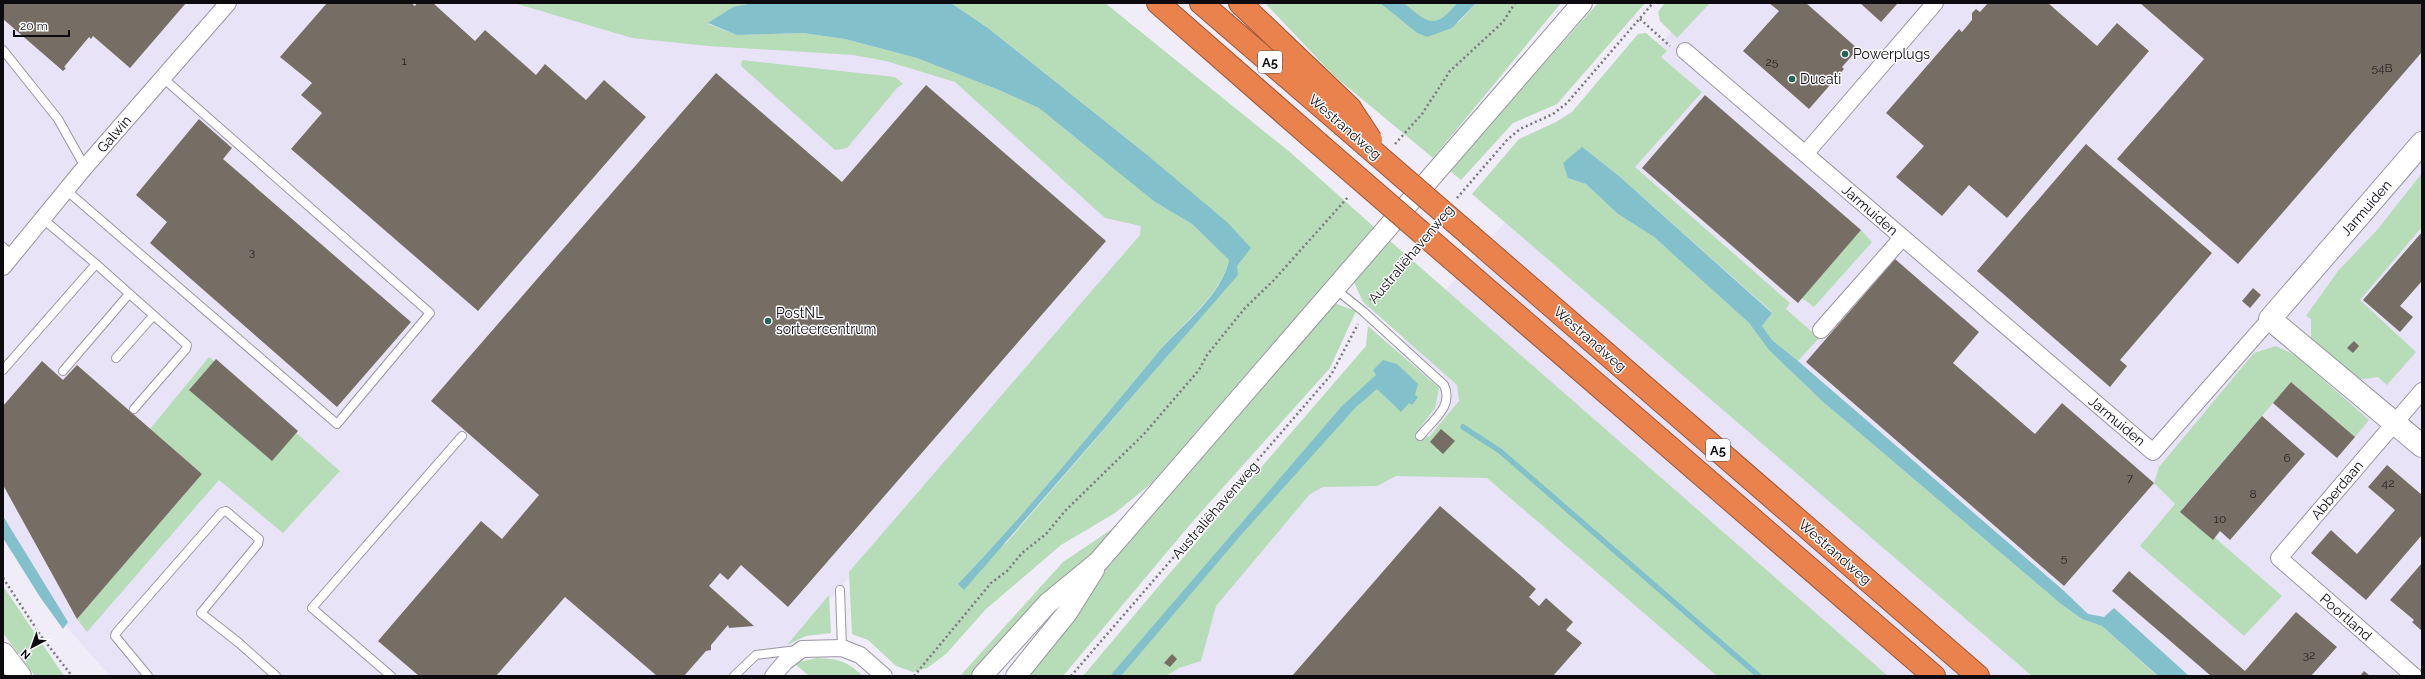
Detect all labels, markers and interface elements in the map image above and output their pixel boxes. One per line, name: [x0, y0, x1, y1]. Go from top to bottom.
scale bar: [14, 12, 69, 38]
text: 20 m: [20, 19, 48, 33]
place label: Powerplugs: [1853, 46, 1930, 62]
marker: Powerplugs: [1840, 49, 1850, 59]
road number: A5: [1258, 51, 1282, 73]
house number: 1: [401, 54, 407, 68]
house number: 25: [1766, 55, 1779, 69]
house number: 54B: [2371, 61, 2393, 75]
place label: Ducati: [1800, 71, 1841, 87]
marker: Ducati: [1787, 74, 1797, 84]
street label: Westrandweg: [1306, 91, 1384, 163]
street label: Galwin: [94, 112, 134, 156]
street label: Jarmuiden: [2337, 177, 2395, 239]
street label: Jarmuiden: [1839, 181, 1901, 239]
street label: Australiëhavenweg: [1365, 201, 1457, 307]
house number: 3: [249, 245, 255, 259]
street label: Westrandweg: [1551, 303, 1629, 375]
place label: PostNL sorteercentrum: [776, 305, 876, 337]
marker: PostNL sorteercentrum: [763, 316, 773, 326]
street label: Jarmuiden: [2086, 393, 2148, 449]
road number: A5: [1706, 439, 1730, 461]
house number: 6: [2283, 451, 2291, 465]
street label: Abberdaan: [2308, 457, 2366, 523]
street label: Australiëhavenweg: [1168, 458, 1262, 562]
house number: 7: [2127, 471, 2134, 485]
house number: 42: [2382, 476, 2394, 490]
house number: 8: [2249, 487, 2257, 501]
house number: 10: [2214, 512, 2226, 526]
street label: Westrandweg: [1796, 516, 1874, 588]
house number: 5: [2061, 551, 2068, 565]
street label: Poortland: [2317, 590, 2375, 644]
north arrow: [12, 627, 52, 667]
text: N: [18, 647, 33, 662]
house number: 32: [2303, 648, 2315, 662]

